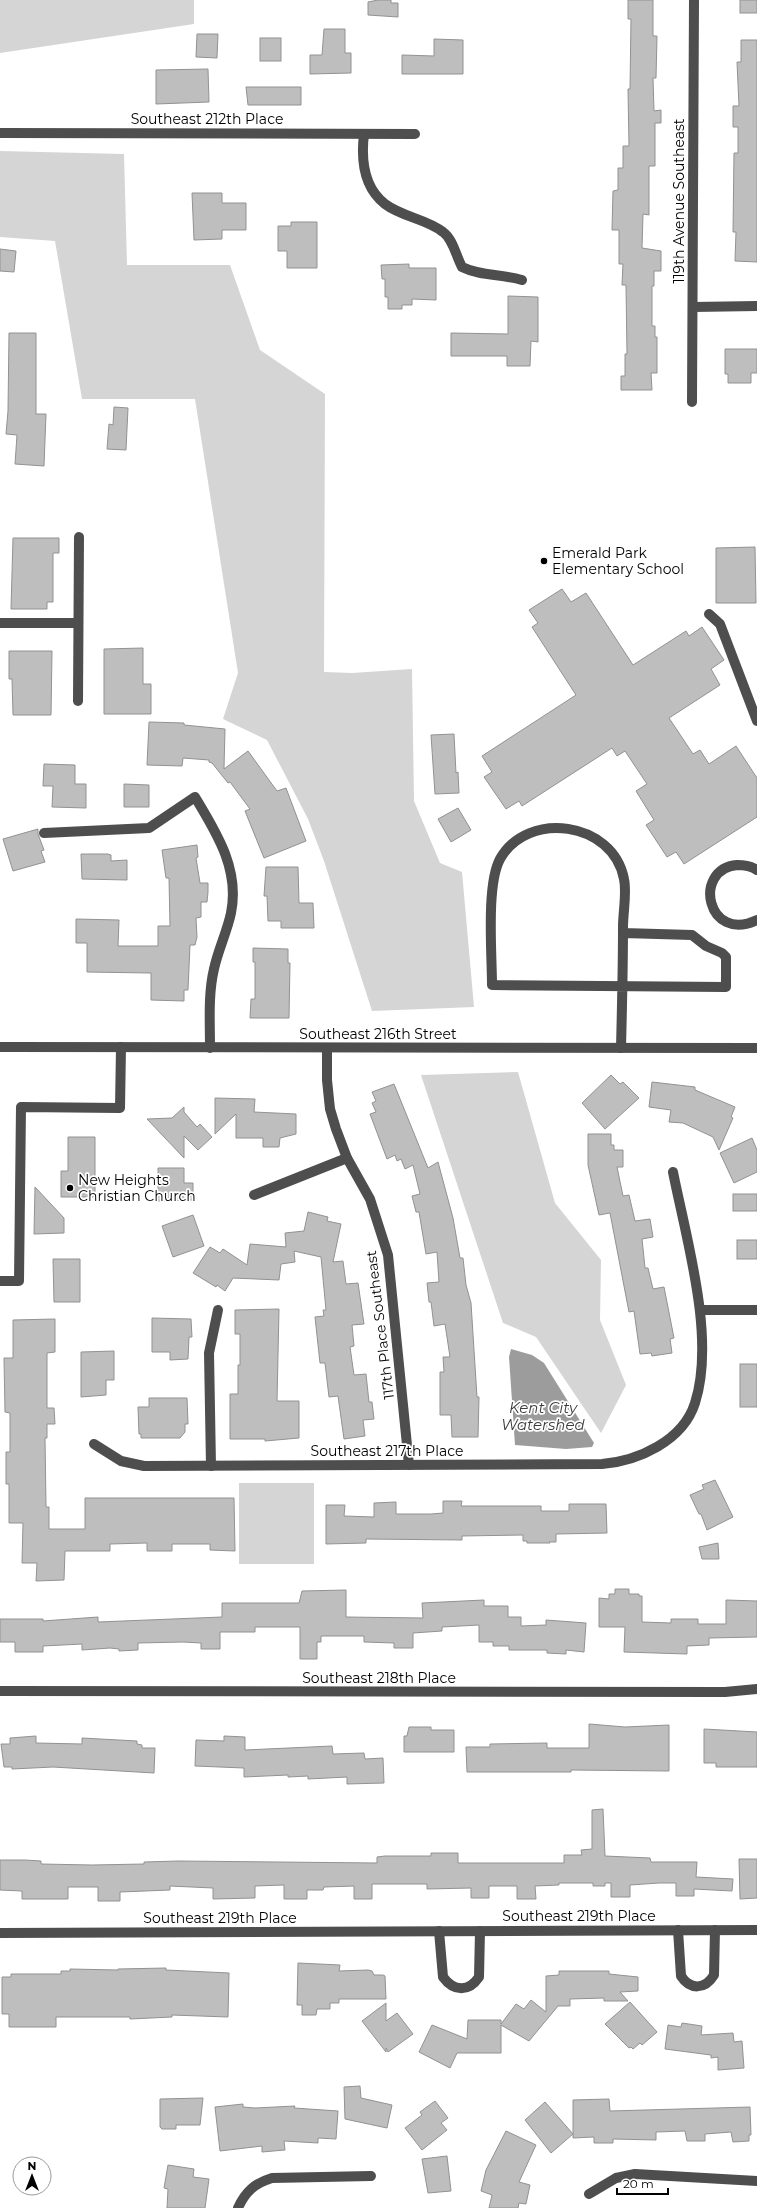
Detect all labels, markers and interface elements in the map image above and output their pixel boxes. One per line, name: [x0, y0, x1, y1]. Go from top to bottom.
street label: Southeast 212th Place: [131, 110, 283, 128]
street label: 119th Avenue Southeast: [670, 118, 688, 284]
place label: Emerald Park Elementary School: [552, 544, 684, 578]
marker: Emerald Park Elementary School: [539, 556, 549, 566]
street label: Southeast 216th Street: [299, 1025, 457, 1043]
place label: New Heights Christian Church: [78, 1171, 196, 1205]
marker: New Heights Christian Church: [65, 1183, 75, 1193]
street label: 117th Place Southeast: [362, 1249, 398, 1400]
water label: Kent City Watershed: [501, 1398, 585, 1434]
street label: Southeast 217th Place: [311, 1442, 463, 1460]
street label: Southeast 218th Place: [302, 1669, 456, 1687]
street label: Southeast 219th Place: [502, 1907, 656, 1925]
street label: Southeast 219th Place: [143, 1909, 297, 1927]
north arrow: [12, 2156, 52, 2196]
text: N: [28, 2159, 36, 2173]
scale bar: [617, 2170, 668, 2196]
text: 20 m: [623, 2176, 654, 2191]

